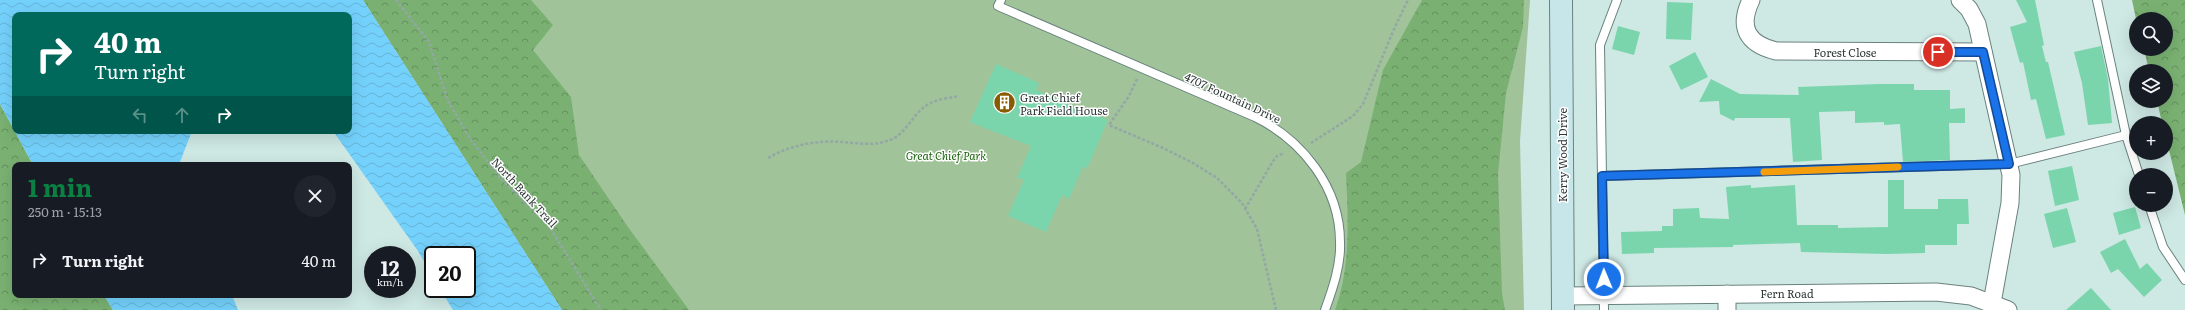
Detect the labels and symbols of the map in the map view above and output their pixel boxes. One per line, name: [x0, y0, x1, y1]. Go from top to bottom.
pin: [1921, 35, 1955, 69]
street label: Forest Close: [1814, 44, 1877, 60]
street label: 4707 Fountain Drive: [1182, 68, 1284, 126]
place label: Great Chief Park Field House: [1020, 89, 1108, 118]
building icon: Great Chief Park Field House: [992, 90, 1018, 116]
street label: Kerry Wood Drive: [1554, 108, 1570, 202]
park label: Great Chief Park: [906, 147, 986, 163]
street label: North Bank Trail: [489, 154, 562, 230]
speed limit sign: 20: [424, 246, 476, 298]
position arrow: [1583, 258, 1625, 300]
street label: Fern Road: [1760, 285, 1814, 301]

